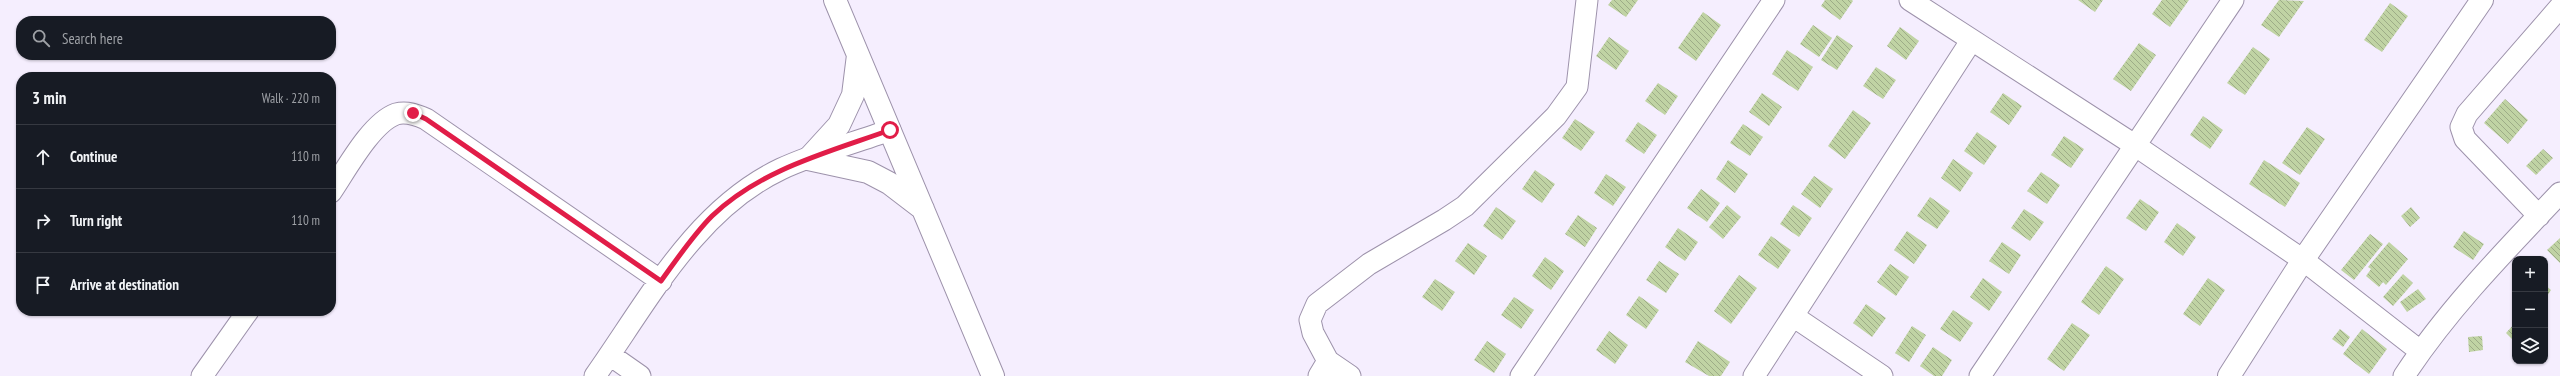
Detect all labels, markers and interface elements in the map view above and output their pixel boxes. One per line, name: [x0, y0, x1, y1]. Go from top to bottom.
search box: [16, 16, 336, 60]
icon: search: [30, 27, 52, 49]
text: Search here: [62, 29, 123, 48]
text: 3 min: [32, 87, 66, 109]
text: Walk · 220 m: [262, 90, 320, 107]
route end: [404, 104, 422, 122]
route start: [881, 121, 899, 139]
icon: ahead: [32, 146, 54, 168]
text: Continue: [70, 147, 117, 166]
text: 110 m: [291, 148, 320, 165]
icon: right: [32, 210, 54, 232]
text: Turn right: [70, 211, 122, 230]
text: 110 m: [291, 212, 320, 229]
map controls: [2512, 256, 2548, 364]
button: +: [2512, 256, 2548, 292]
icon: arrive: [32, 274, 54, 296]
text: Arrive at destination: [70, 275, 179, 294]
button: −: [2512, 292, 2548, 328]
button: layers: [2512, 328, 2548, 364]

